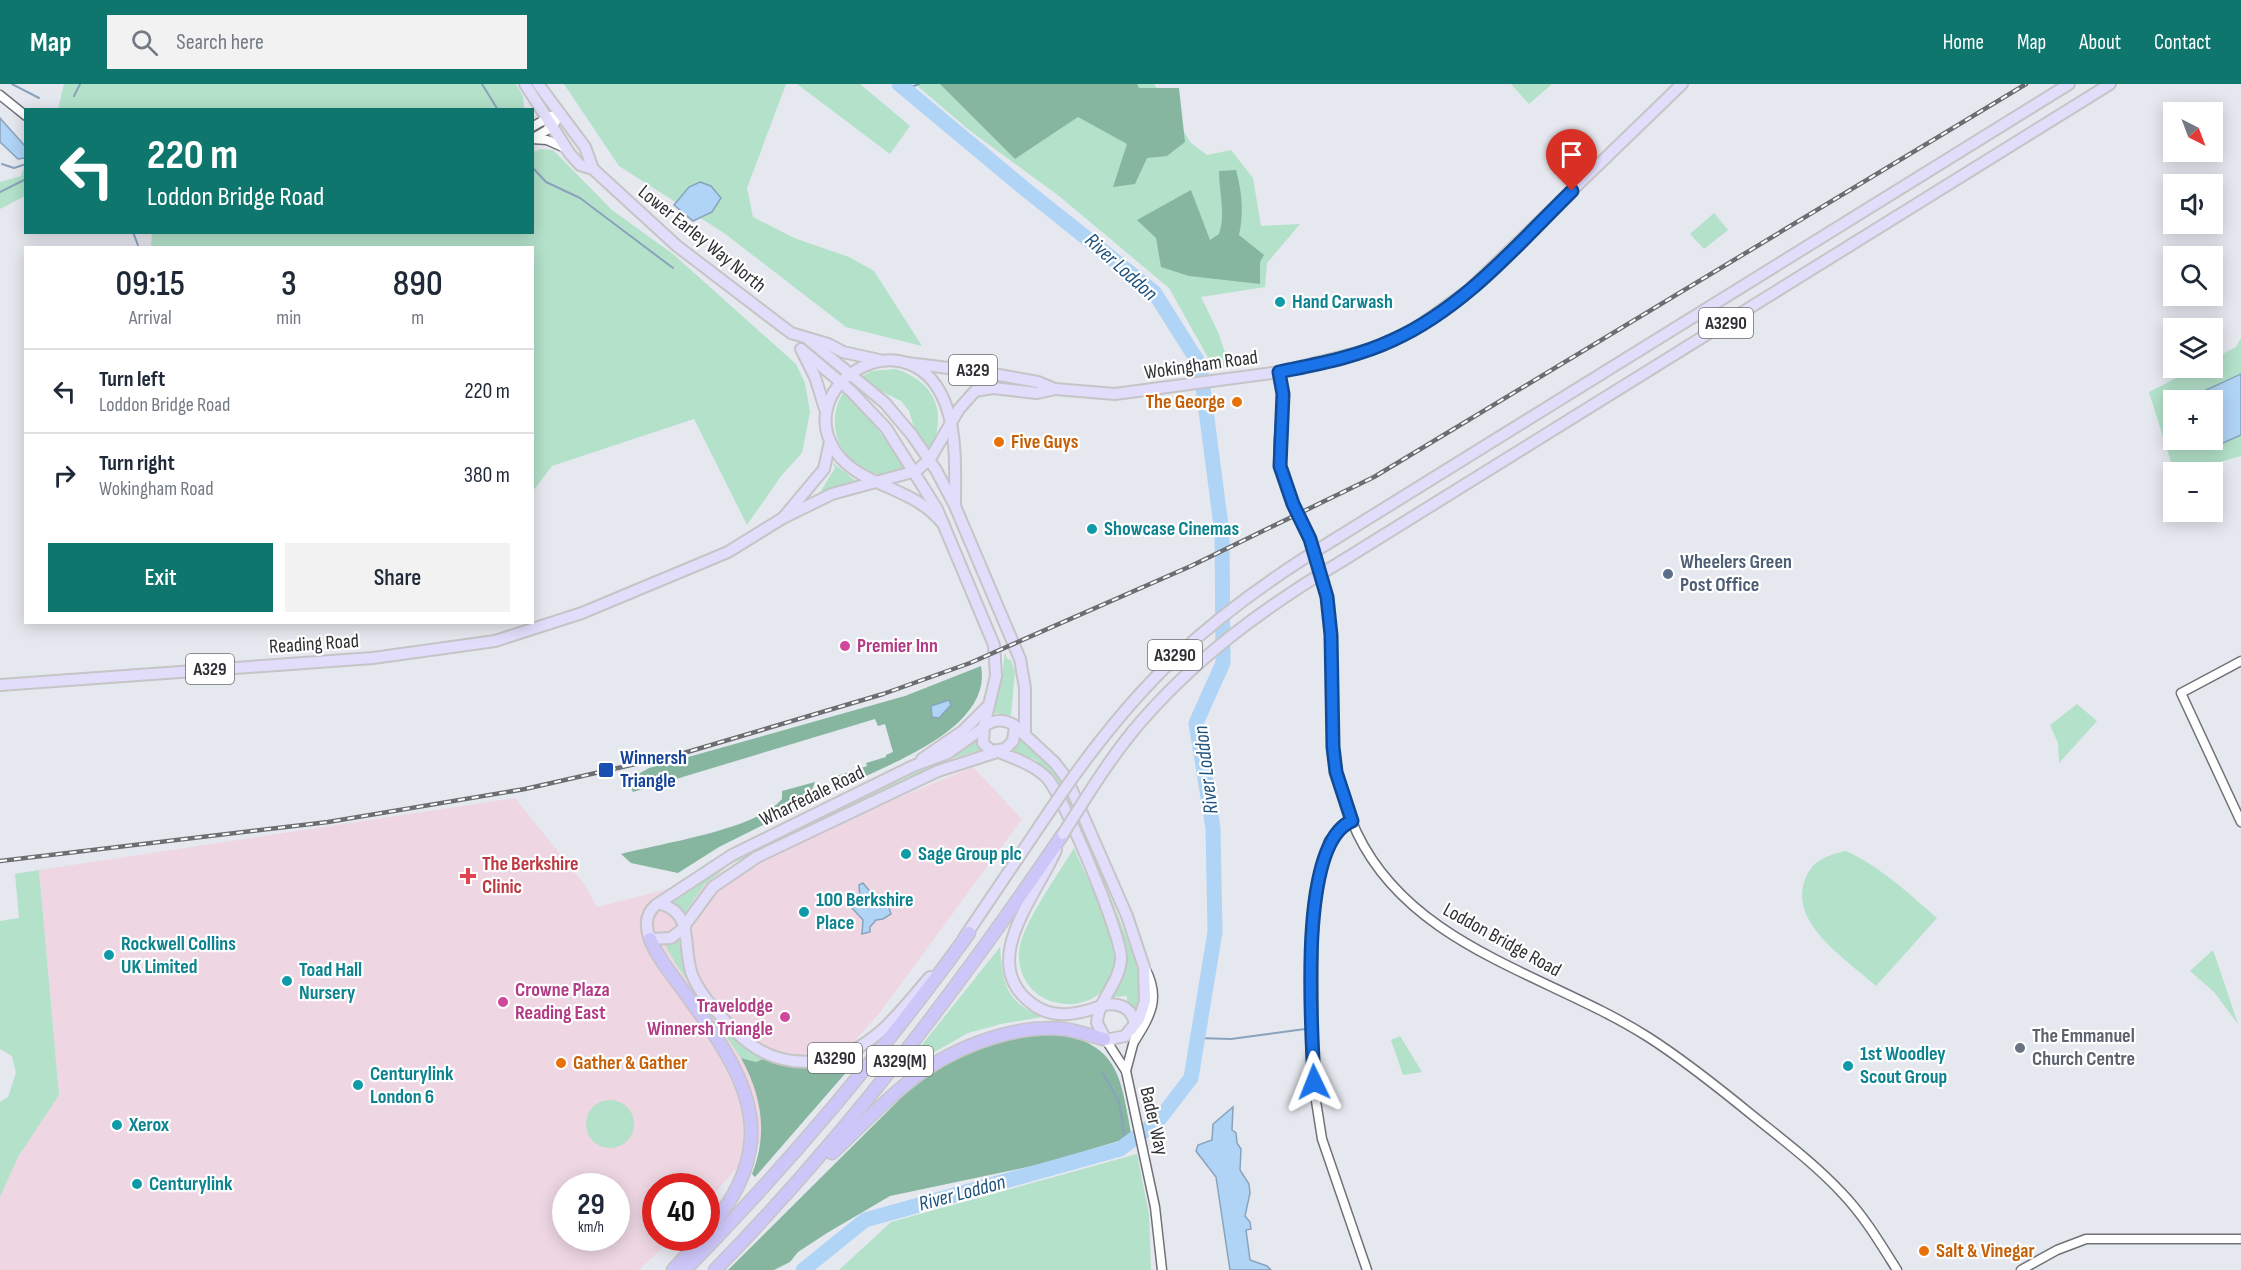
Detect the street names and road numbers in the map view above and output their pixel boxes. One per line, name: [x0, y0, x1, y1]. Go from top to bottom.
street label: Lower Earley Way North: [633, 180, 771, 298]
road number: A3290: [1699, 308, 1753, 338]
street label: Wokingham Road: [1143, 345, 1259, 385]
road number: A329: [949, 355, 997, 385]
street label: Reading Road: [268, 629, 360, 659]
road number: A3290: [1148, 640, 1202, 670]
road number: A329: [186, 654, 234, 684]
street label: Wharfedale Road: [756, 760, 868, 832]
street label: Loddon Bridge Road: [1439, 898, 1565, 982]
road number: A3290: [808, 1043, 862, 1073]
road number: A329(M): [867, 1046, 933, 1076]
street label: Bader Way: [1134, 1084, 1174, 1158]

